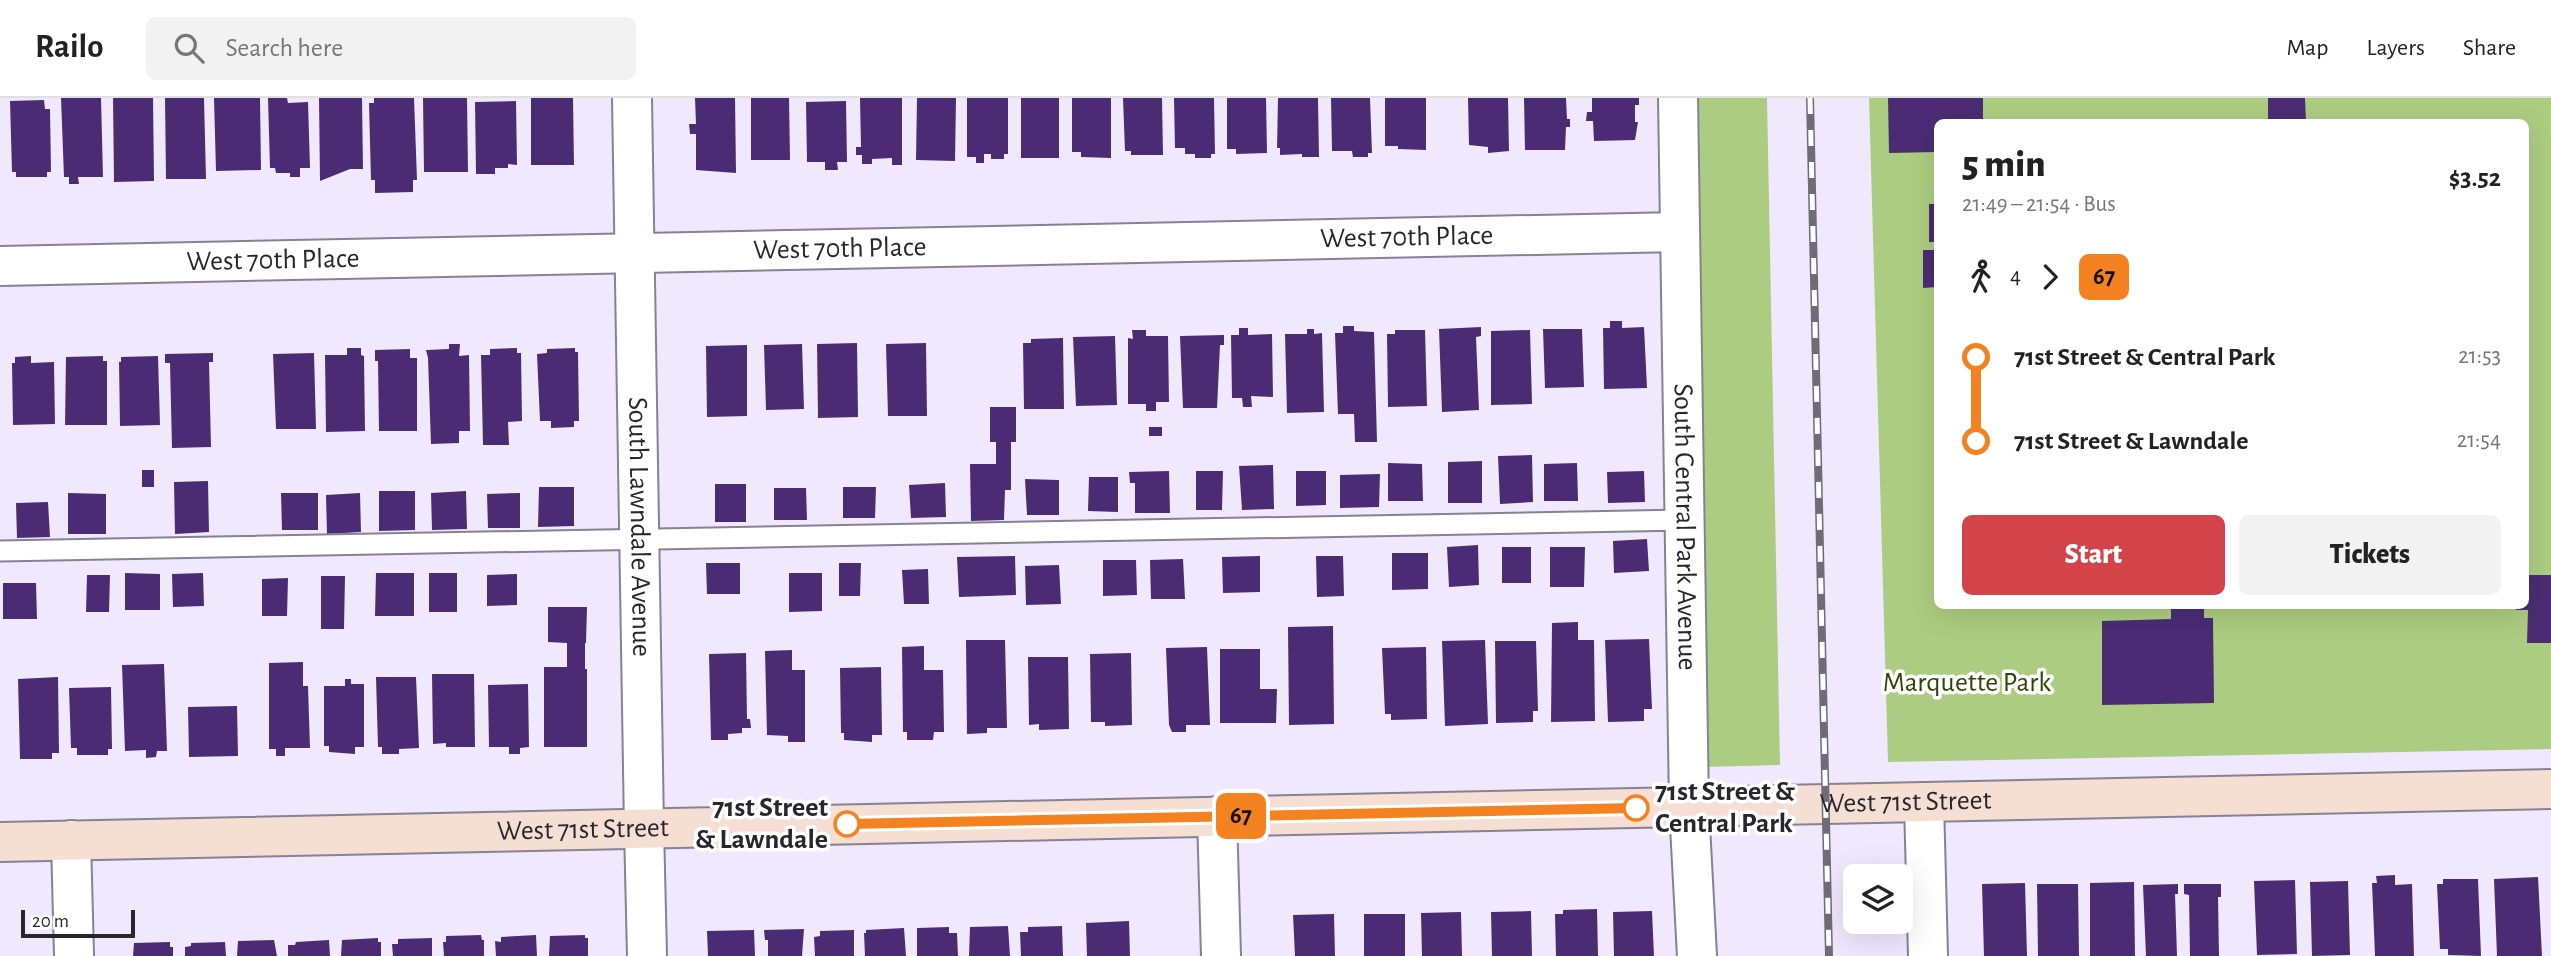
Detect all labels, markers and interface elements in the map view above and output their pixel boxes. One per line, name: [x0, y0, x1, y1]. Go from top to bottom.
search box: [146, 17, 636, 80]
icon: search: [170, 29, 208, 67]
text: Railo: [35, 31, 104, 64]
text: Search here: [226, 35, 343, 61]
text: Map: [2286, 36, 2328, 60]
text: Layers: [2366, 36, 2425, 60]
text: Share: [2463, 36, 2516, 60]
text: 5 min: [1962, 146, 2046, 184]
text: $3.52: [2449, 165, 2501, 191]
text: 21:49 – 21:54 · Bus: [1962, 193, 2116, 216]
street label: West 70th Place: [1320, 222, 1494, 253]
street label: West 70th Place: [753, 233, 927, 265]
street label: West 70th Place: [186, 245, 360, 276]
icon: walk: [1962, 258, 2000, 296]
icon: forward: [2031, 258, 2069, 296]
text: 4: [2010, 265, 2021, 288]
text: 67: [2093, 265, 2115, 289]
text: 71st Street & Central Park: [2014, 344, 2275, 370]
text: 21:53: [2458, 345, 2501, 368]
street label: South Central Park Avenue: [1668, 383, 1701, 671]
street label: South Lawndale Avenue: [623, 397, 655, 657]
text: 71st Street & Lawndale: [2014, 428, 2249, 454]
text: 21:54: [2457, 429, 2501, 452]
button: Start: [1962, 515, 2225, 595]
button: Tickets: [2239, 515, 2501, 595]
park label: Marquette Park: [1883, 669, 2051, 697]
place label: 71st Street & Central Park: [1655, 778, 1795, 838]
street label: West 71st Street: [1819, 787, 1992, 818]
line badge: 67: [1210, 793, 1272, 839]
place label: 71st Street & Lawndale: [695, 794, 829, 854]
marker: 71st Street & Central Park: [1623, 795, 1649, 821]
text: 67: [1230, 804, 1252, 828]
marker: 71st Street & Lawndale: [834, 811, 860, 837]
street label: West 71st Street: [497, 814, 669, 846]
map controls: [1843, 864, 1913, 934]
button: layers: [1843, 864, 1913, 934]
scale bar: [21, 907, 135, 939]
text: 20 m: [32, 912, 69, 931]

